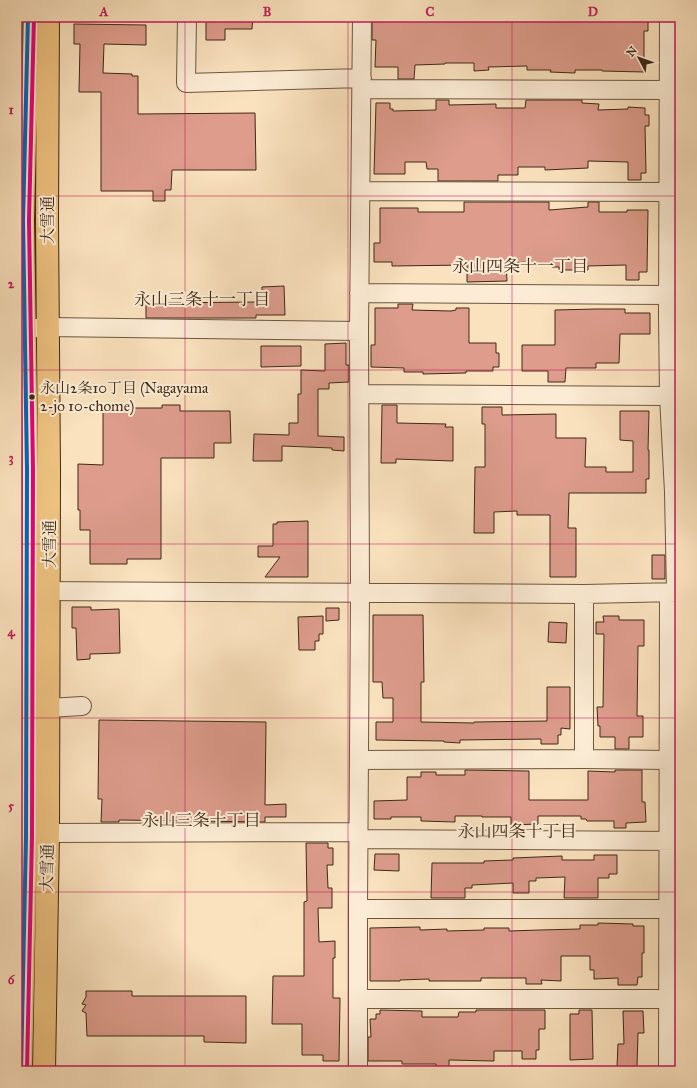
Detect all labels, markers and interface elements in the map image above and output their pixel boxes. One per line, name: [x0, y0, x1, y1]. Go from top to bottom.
text: A: [99, 4, 109, 20]
text: B: [263, 4, 272, 20]
text: C: [426, 4, 435, 20]
text: D: [588, 4, 598, 20]
north arrow: [619, 38, 659, 78]
text: N: [624, 43, 640, 60]
text: 1: [8, 102, 14, 118]
street label: 大雪通: [38, 196, 57, 244]
district label: 永山四条十一丁目: [452, 256, 588, 277]
text: 2: [8, 276, 15, 292]
district label: 永山三条十一丁目: [134, 289, 270, 310]
place label: 永山2条10丁目 (Nagayama 2-jo 10-chome): [40, 379, 209, 416]
marker: 永山2条10丁目 (Nagayama 2-jo 10-chome): [27, 392, 37, 402]
text: 3: [8, 450, 14, 466]
street label: 大雪通: [40, 520, 59, 568]
text: 4: [7, 624, 15, 640]
text: 5: [8, 798, 15, 814]
district label: 永山三条十丁目: [142, 810, 261, 831]
district label: 永山四条十丁目: [458, 821, 577, 842]
street label: 大雪通: [37, 844, 57, 892]
text: 6: [8, 972, 16, 988]

